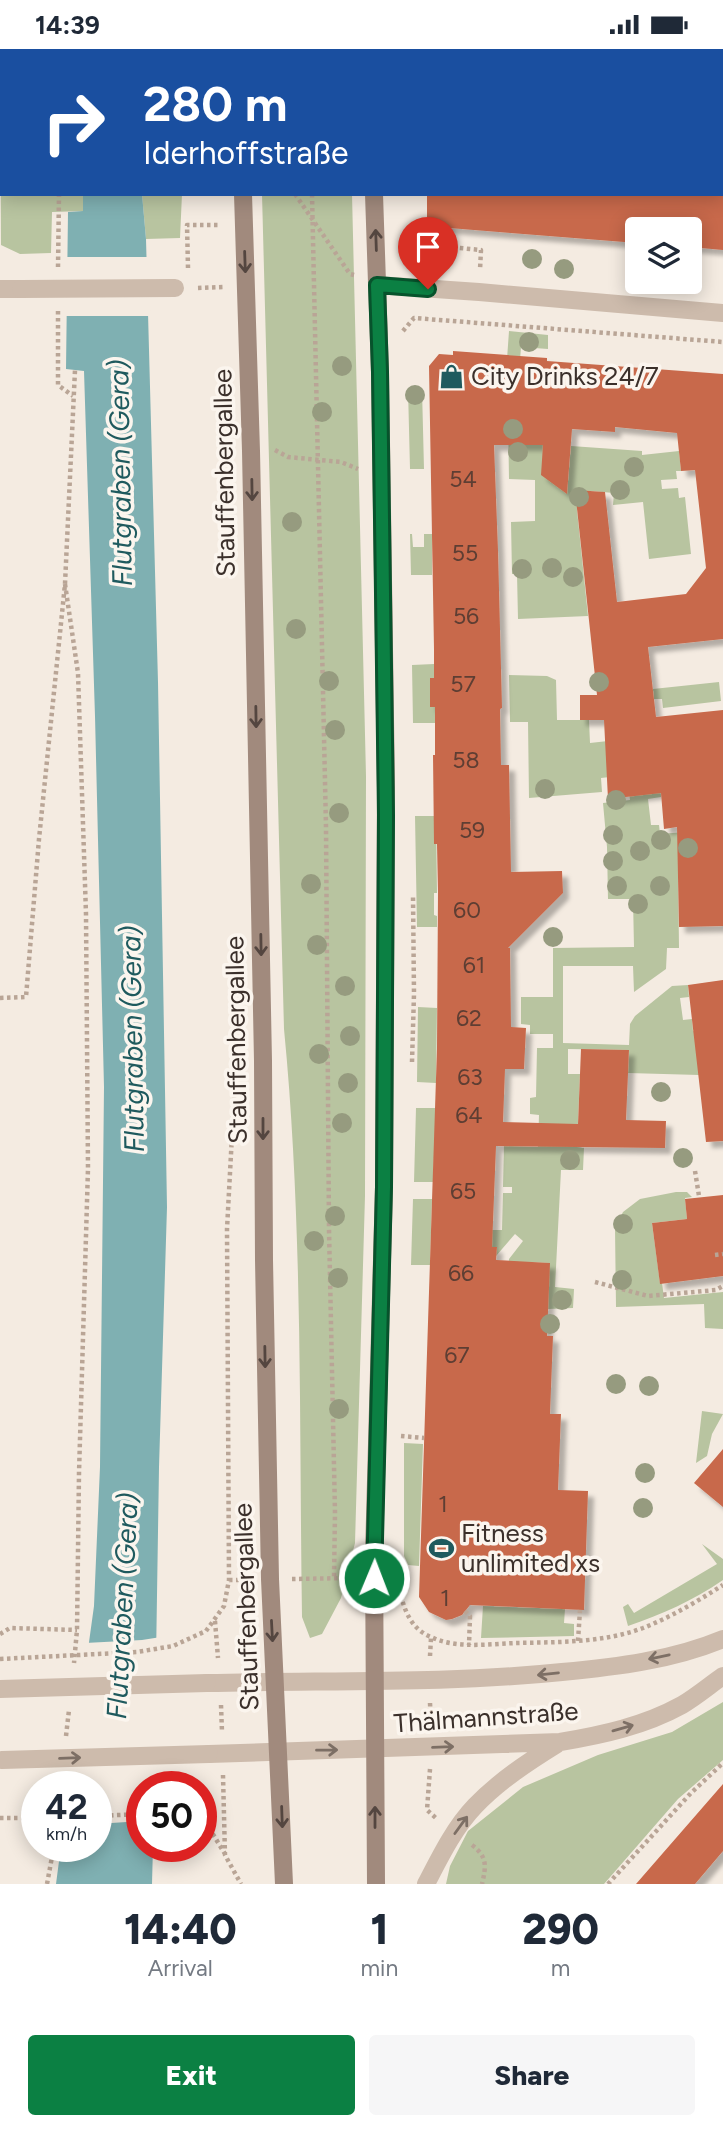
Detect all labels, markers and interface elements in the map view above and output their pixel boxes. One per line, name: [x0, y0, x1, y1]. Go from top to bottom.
text: 14:39: [35, 9, 100, 41]
text: 280 m: [143, 74, 288, 133]
icon: right: [28, 77, 119, 168]
text: Iderhoffstraße: [143, 134, 348, 172]
pin: [398, 217, 458, 289]
map controls: [625, 217, 702, 294]
button: layers: [625, 217, 702, 294]
icon: arrive: [409, 228, 447, 266]
one-way arrow: [369, 229, 382, 252]
one-way arrow: [238, 251, 252, 274]
water label: Flutgraben (Gera): [101, 359, 139, 587]
place label: City Drinks 24/7: [471, 360, 659, 392]
shop icon: City Drinks 24/7: [437, 362, 465, 390]
street label: Stauffenbergallee: [206, 369, 242, 577]
house number: 54: [449, 465, 477, 493]
one-way arrow: [245, 478, 258, 501]
house number: 55: [452, 539, 478, 567]
house number: 56: [453, 602, 479, 630]
house number: 57: [450, 670, 476, 698]
one-way arrow: [249, 706, 262, 729]
house number: 58: [452, 746, 480, 774]
house number: 59: [459, 816, 485, 844]
house number: 60: [453, 896, 481, 924]
water label: Flutgraben (Gera): [113, 925, 151, 1153]
one-way arrow: [254, 933, 267, 956]
street label: Stauffenbergallee: [218, 936, 254, 1144]
house number: 61: [463, 951, 485, 979]
house number: 62: [456, 1004, 482, 1032]
house number: 63: [457, 1063, 483, 1091]
house number: 64: [455, 1101, 483, 1129]
one-way arrow: [256, 1117, 270, 1140]
house number: 65: [450, 1177, 476, 1205]
house number: 66: [448, 1259, 474, 1287]
house number: 67: [444, 1341, 470, 1369]
one-way arrow: [259, 1345, 272, 1368]
house number: 1: [438, 1490, 448, 1518]
water label: Flutgraben (Gera): [99, 1492, 145, 1720]
street label: Stauffenbergallee: [226, 1503, 266, 1711]
place label: Fitness unlimited xs: [461, 1517, 600, 1579]
sports icon: Fitness unlimited xs: [427, 1534, 455, 1562]
position arrow: [337, 1541, 411, 1615]
house number: 1: [440, 1584, 450, 1612]
one-way arrow: [266, 1619, 279, 1642]
one-way arrow: [648, 1651, 671, 1665]
one-way arrow: [537, 1668, 560, 1681]
street label: Thälmannstraße: [393, 1695, 579, 1739]
one-way arrow: [612, 1721, 634, 1734]
one-way arrow: [431, 1741, 454, 1754]
one-way arrow: [315, 1743, 338, 1757]
one-way arrow: [58, 1751, 81, 1765]
speed limit sign: 50: [126, 1771, 217, 1862]
text: 42: [45, 1786, 88, 1828]
one-way arrow: [275, 1806, 288, 1829]
one-way arrow: [368, 1806, 382, 1829]
one-way arrow: [454, 1816, 468, 1835]
text: km/h: [46, 1823, 87, 1845]
text: 14:40: [124, 1904, 237, 1955]
text: 1: [370, 1904, 388, 1955]
text: 290: [522, 1904, 599, 1955]
text: Arrival: [148, 1954, 213, 1982]
text: min: [361, 1954, 398, 1982]
text: m: [551, 1954, 570, 1982]
button: Exit: [28, 2035, 355, 2115]
button: Share: [369, 2035, 695, 2115]

